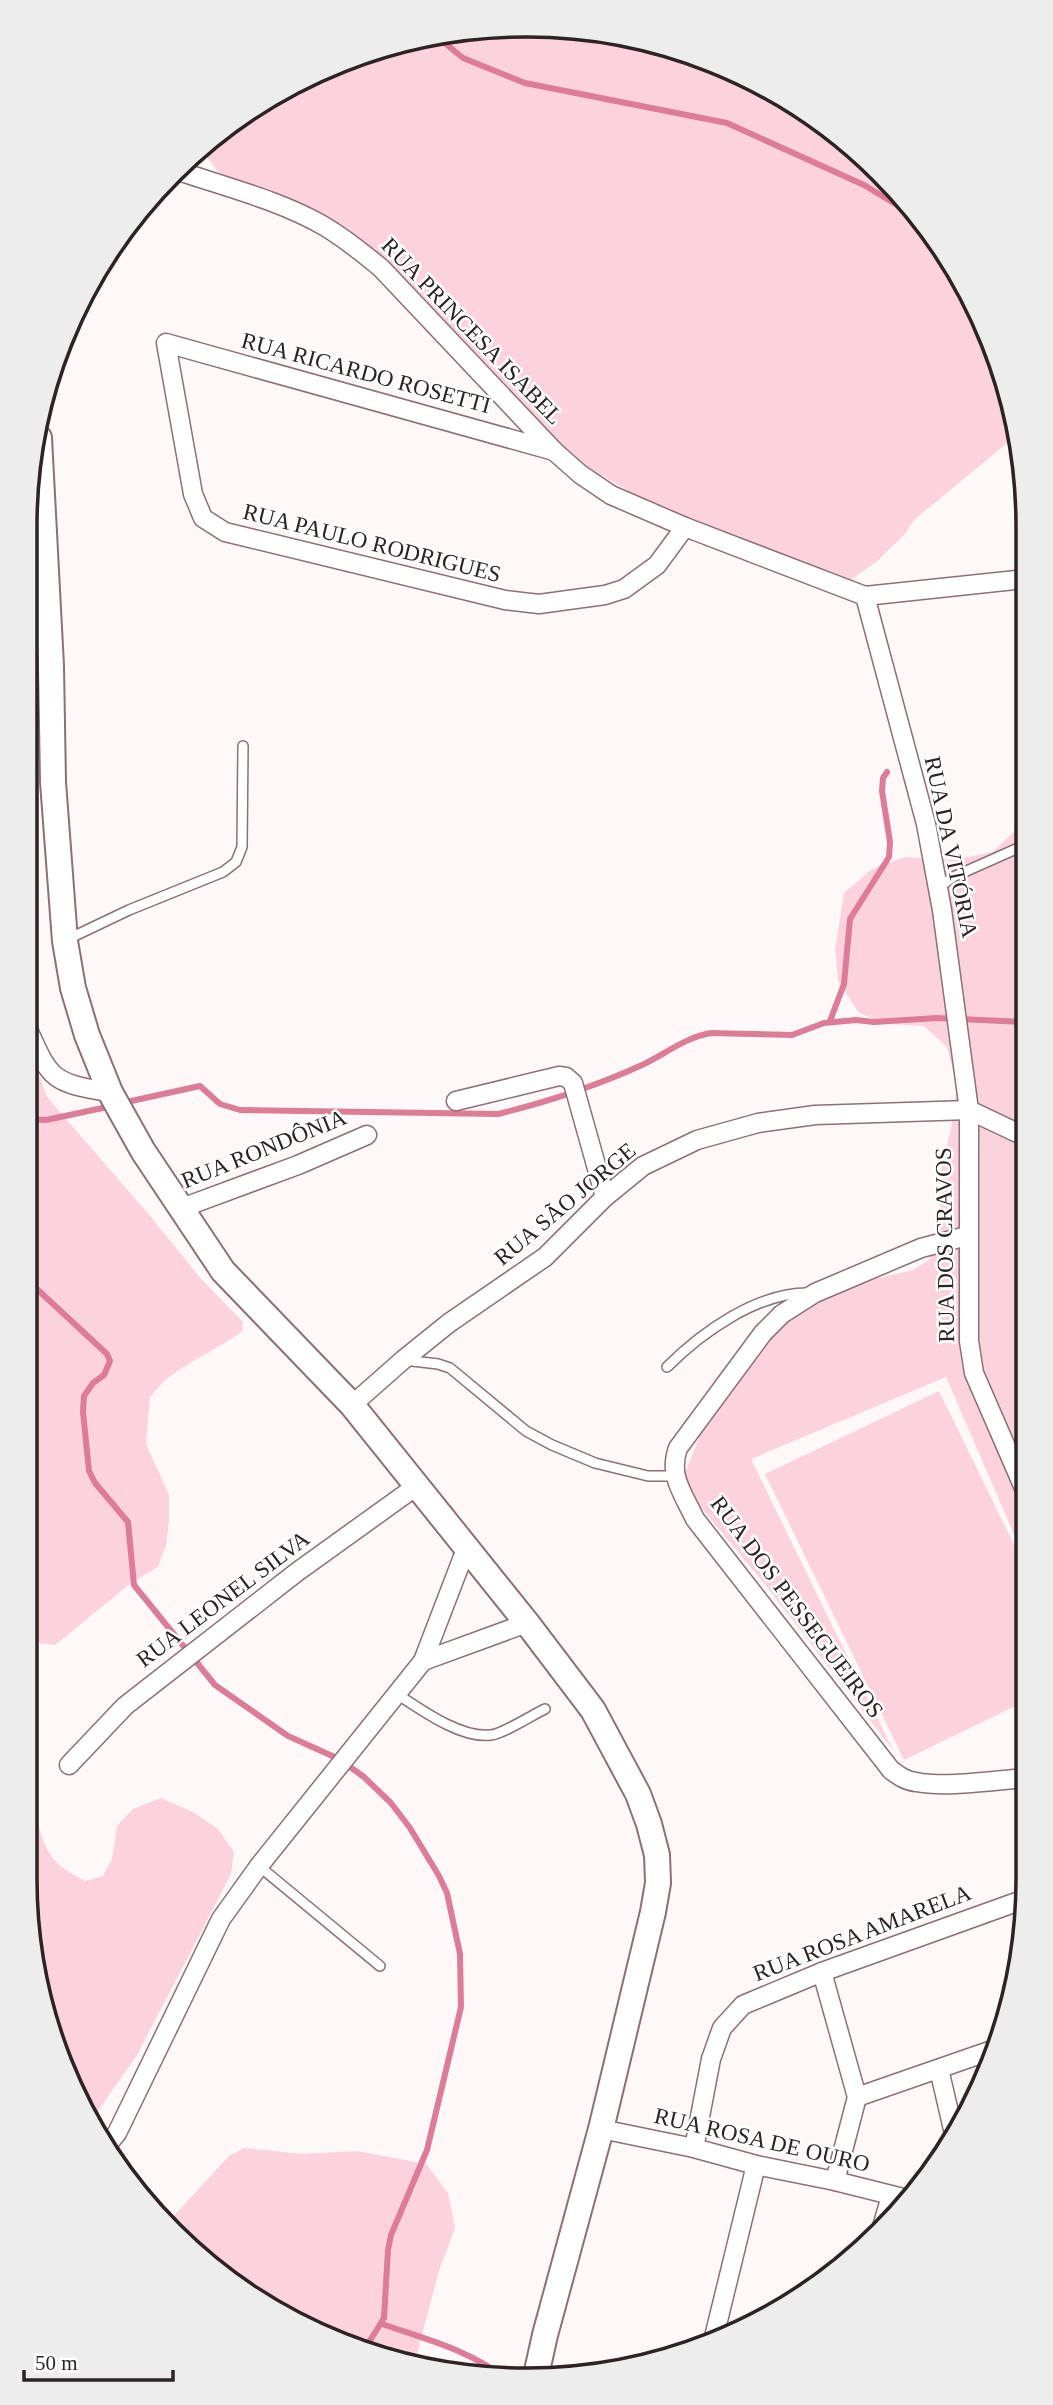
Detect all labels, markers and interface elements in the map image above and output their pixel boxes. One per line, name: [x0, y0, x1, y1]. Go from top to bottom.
street label: RUA PRINCESA ISABEL: [376, 233, 568, 429]
street label: RUA RICARDO ROSETTI: [239, 328, 493, 418]
street label: RUA PAULO RODRIGUES: [240, 499, 504, 587]
street label: RUA DA VITÓRIA: [920, 754, 984, 940]
street label: RUA RONDÔNIA: [177, 1103, 350, 1193]
street label: RUA SÃO JORGE: [489, 1138, 641, 1270]
street label: RUA DOS CRAVOS: [931, 1147, 959, 1343]
street label: RUA DOS PESSEGUEIROS: [705, 1491, 889, 1723]
street label: RUA LEONEL SILVA: [132, 1526, 315, 1672]
street label: RUA ROSA AMARELA: [750, 1880, 975, 1986]
street label: RUA ROSA DE OURO: [652, 2103, 872, 2177]
scale bar: [24, 2338, 173, 2382]
text: 50 m: [35, 2351, 78, 2375]

